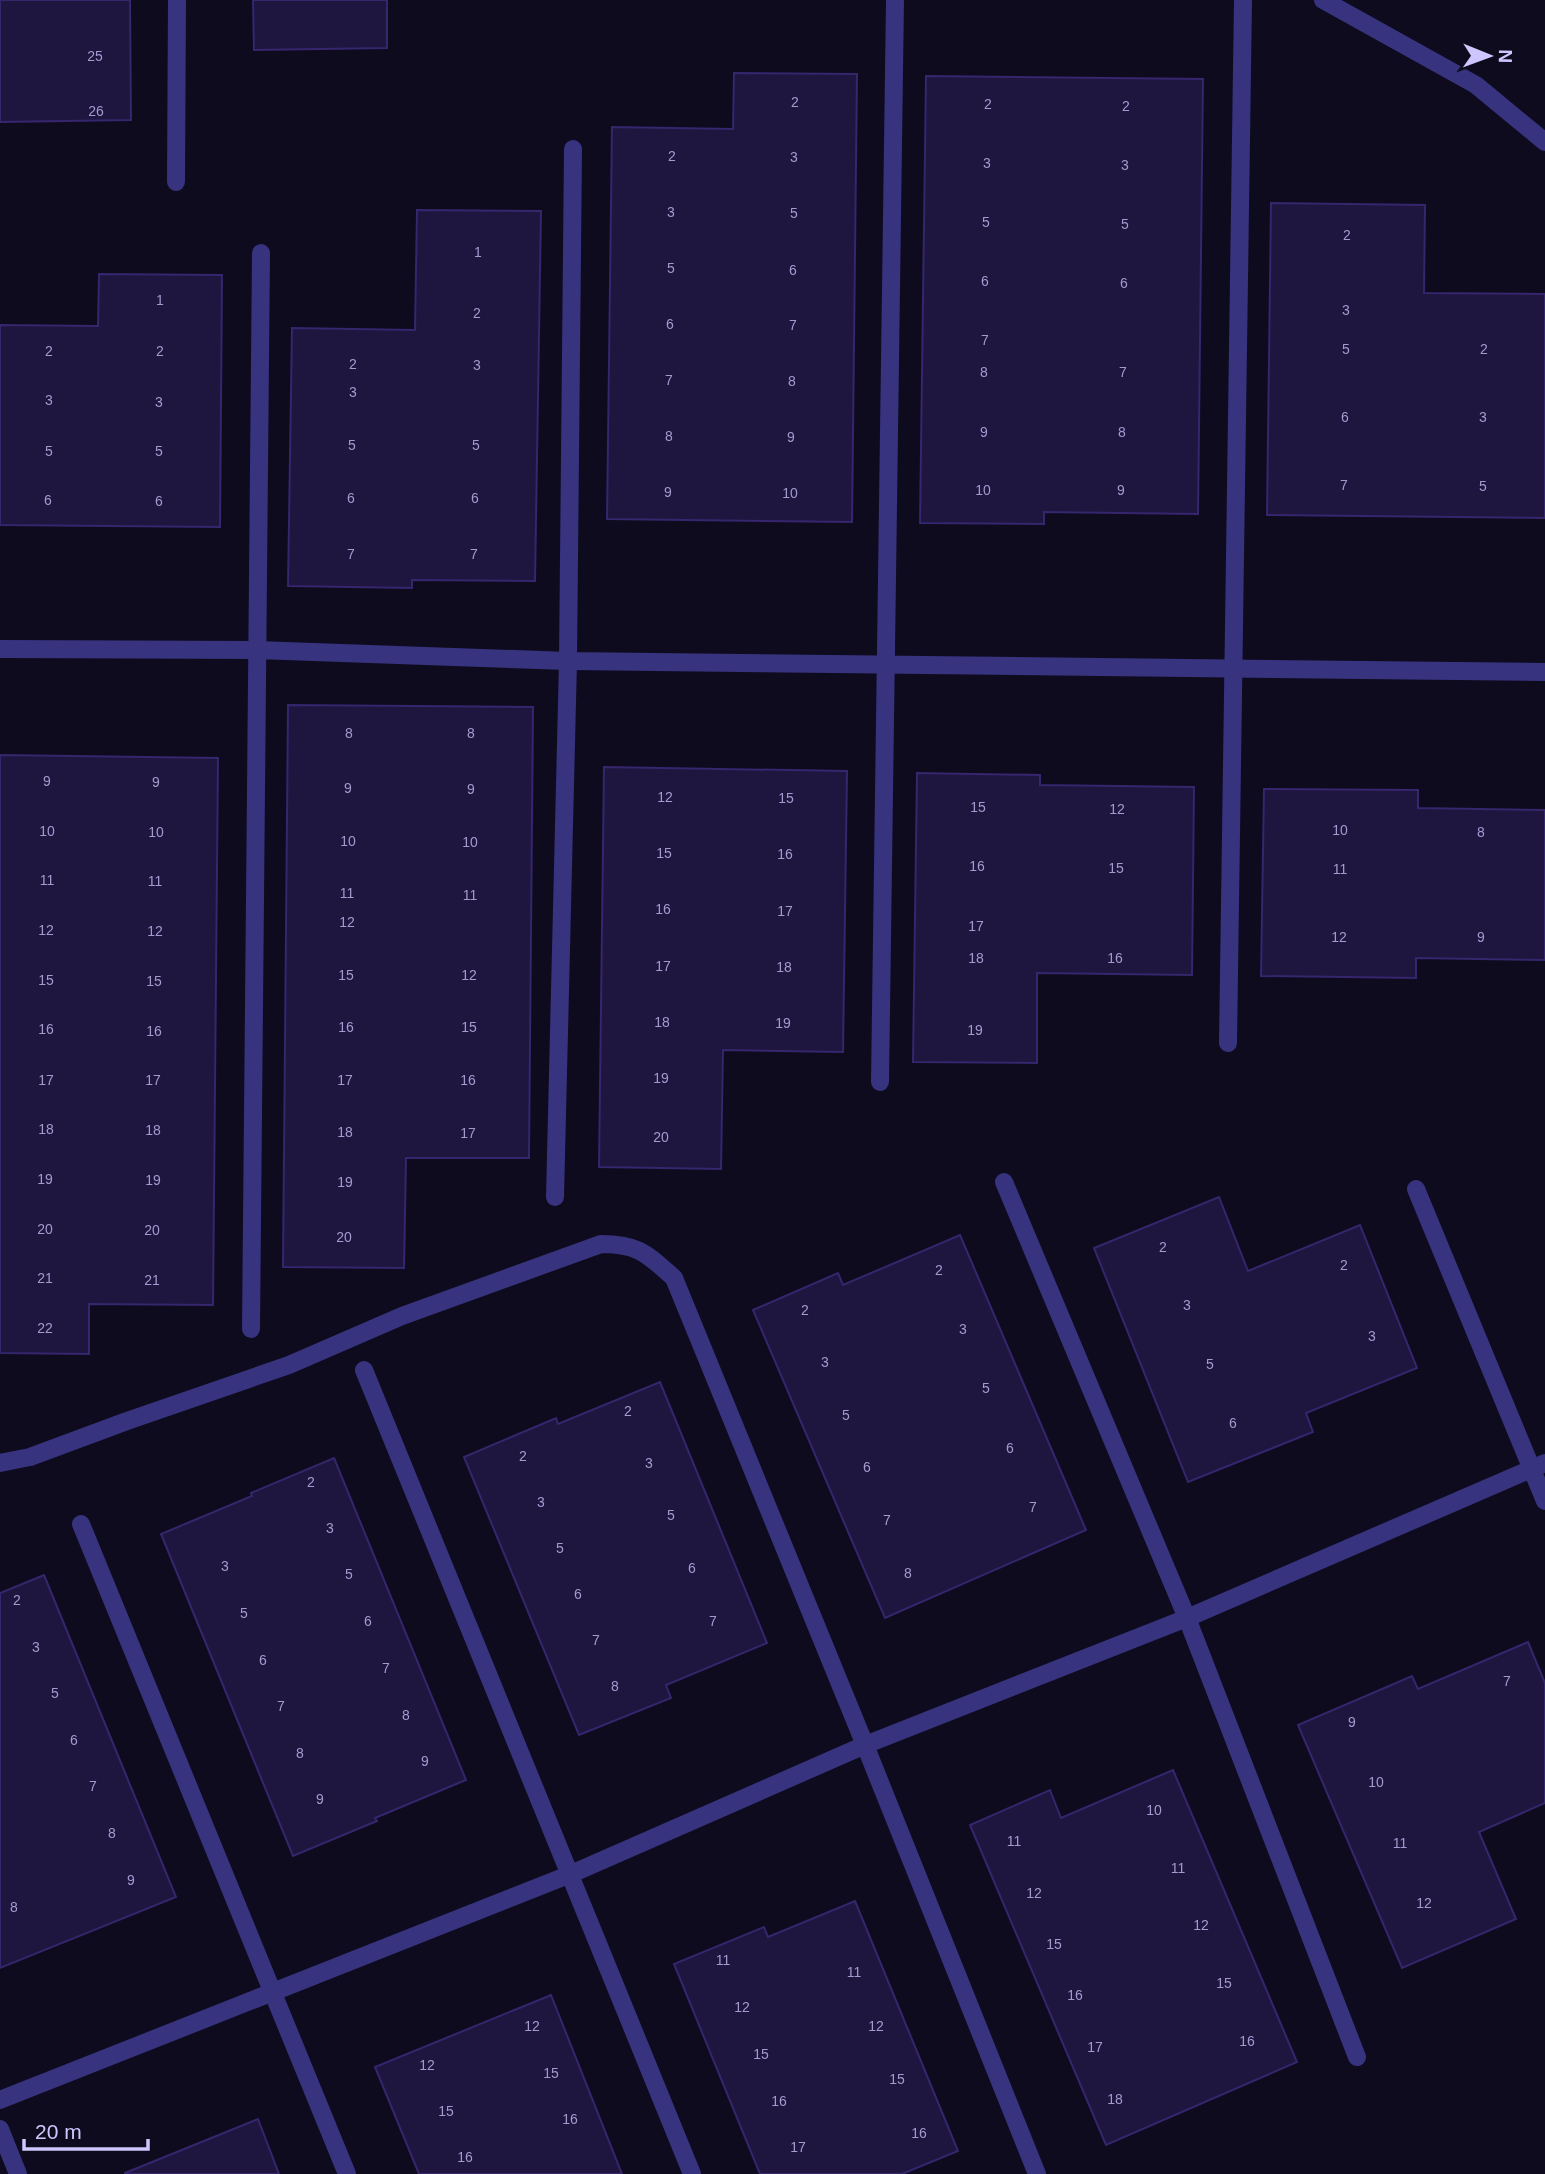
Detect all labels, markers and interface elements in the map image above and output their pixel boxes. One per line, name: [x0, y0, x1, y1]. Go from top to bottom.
north arrow: [1454, 21, 1524, 91]
house number: 25: [87, 48, 103, 64]
text: N: [1495, 49, 1516, 63]
house number: 2: [791, 94, 799, 110]
house number: 2: [984, 96, 992, 112]
house number: 2: [1122, 98, 1130, 114]
house number: 26: [88, 103, 104, 119]
house number: 2: [668, 148, 676, 164]
house number: 3: [790, 149, 798, 165]
house number: 3: [983, 155, 991, 171]
house number: 3: [1121, 157, 1129, 173]
house number: 3: [667, 204, 675, 220]
house number: 5: [790, 205, 798, 221]
house number: 5: [982, 214, 990, 230]
house number: 5: [1121, 216, 1129, 232]
house number: 2: [1343, 227, 1351, 243]
house number: 1: [474, 244, 482, 260]
house number: 5: [667, 260, 675, 276]
house number: 6: [789, 262, 797, 278]
house number: 6: [981, 273, 989, 289]
house number: 6: [1120, 275, 1128, 291]
house number: 1: [156, 292, 164, 308]
house number: 3: [1342, 302, 1350, 318]
house number: 2: [473, 305, 481, 321]
house number: 6: [666, 316, 674, 332]
house number: 7: [789, 317, 797, 333]
house number: 7: [981, 332, 989, 348]
house number: 5: [1342, 341, 1350, 357]
house number: 2: [1480, 341, 1488, 357]
house number: 2: [45, 343, 53, 359]
house number: 2: [156, 343, 164, 359]
house number: 2: [349, 356, 357, 372]
house number: 3: [473, 357, 481, 373]
house number: 8: [980, 364, 988, 380]
house number: 7: [1119, 364, 1127, 380]
house number: 7: [665, 372, 673, 388]
house number: 8: [788, 373, 796, 389]
house number: 3: [349, 384, 357, 400]
house number: 3: [45, 392, 53, 408]
house number: 3: [155, 394, 163, 410]
house number: 6: [1341, 409, 1349, 425]
house number: 3: [1479, 409, 1487, 425]
house number: 9: [980, 424, 988, 440]
house number: 8: [1118, 424, 1126, 440]
house number: 8: [665, 428, 673, 444]
house number: 9: [787, 429, 795, 445]
house number: 5: [348, 437, 356, 453]
house number: 5: [472, 437, 480, 453]
house number: 5: [45, 443, 53, 459]
house number: 5: [155, 443, 163, 459]
house number: 7: [1340, 477, 1348, 493]
house number: 5: [1479, 478, 1487, 494]
house number: 10: [975, 482, 991, 498]
house number: 9: [1117, 482, 1125, 498]
house number: 9: [664, 484, 672, 500]
house number: 10: [782, 485, 798, 501]
house number: 6: [347, 490, 355, 506]
house number: 6: [471, 490, 479, 506]
house number: 6: [44, 492, 52, 508]
house number: 6: [155, 493, 163, 509]
house number: 7: [347, 546, 355, 562]
house number: 7: [470, 546, 478, 562]
house number: 8: [345, 725, 353, 741]
house number: 8: [467, 725, 475, 741]
house number: 9: [43, 773, 51, 789]
house number: 9: [152, 774, 160, 790]
house number: 9: [344, 780, 352, 796]
house number: 9: [467, 781, 475, 797]
house number: 12: [657, 789, 673, 805]
house number: 15: [778, 790, 794, 806]
house number: 15: [970, 799, 986, 815]
house number: 12: [1109, 801, 1125, 817]
house number: 10: [1332, 822, 1348, 838]
house number: 10: [39, 823, 55, 839]
house number: 10: [148, 824, 164, 840]
house number: 8: [1477, 824, 1485, 840]
house number: 10: [340, 833, 356, 849]
house number: 10: [462, 834, 478, 850]
house number: 15: [656, 845, 672, 861]
house number: 16: [777, 846, 793, 862]
house number: 16: [969, 858, 985, 874]
house number: 15: [1108, 860, 1124, 876]
house number: 11: [1333, 861, 1347, 877]
house number: 11: [40, 872, 54, 888]
house number: 11: [148, 873, 162, 889]
house number: 11: [340, 885, 354, 901]
house number: 11: [463, 887, 477, 903]
house number: 16: [655, 901, 671, 917]
house number: 17: [777, 903, 793, 919]
house number: 12: [339, 914, 355, 930]
house number: 17: [968, 918, 984, 934]
house number: 12: [38, 922, 54, 938]
house number: 12: [147, 923, 163, 939]
house number: 12: [1331, 929, 1347, 945]
house number: 9: [1477, 929, 1485, 945]
house number: 18: [968, 950, 984, 966]
house number: 16: [1107, 950, 1123, 966]
house number: 17: [655, 958, 671, 974]
house number: 18: [776, 959, 792, 975]
house number: 15: [338, 967, 354, 983]
house number: 12: [461, 967, 477, 983]
house number: 15: [38, 972, 54, 988]
house number: 15: [146, 973, 162, 989]
house number: 18: [654, 1014, 670, 1030]
house number: 19: [775, 1015, 791, 1031]
house number: 16: [338, 1019, 354, 1035]
house number: 15: [461, 1019, 477, 1035]
house number: 16: [38, 1021, 54, 1037]
house number: 19: [967, 1022, 983, 1038]
house number: 16: [146, 1023, 162, 1039]
house number: 19: [653, 1070, 669, 1086]
house number: 17: [38, 1072, 54, 1088]
house number: 17: [145, 1072, 161, 1088]
house number: 17: [337, 1072, 353, 1088]
house number: 16: [460, 1072, 476, 1088]
house number: 18: [38, 1121, 54, 1137]
house number: 18: [145, 1122, 161, 1138]
house number: 18: [337, 1124, 353, 1140]
house number: 17: [460, 1125, 476, 1141]
house number: 20: [653, 1129, 669, 1145]
house number: 19: [37, 1171, 53, 1187]
house number: 19: [145, 1172, 161, 1188]
house number: 19: [337, 1174, 353, 1190]
house number: 20: [37, 1221, 53, 1237]
house number: 20: [144, 1222, 160, 1238]
house number: 20: [336, 1229, 352, 1245]
house number: 2: [1159, 1239, 1167, 1255]
house number: 2: [1340, 1257, 1348, 1273]
house number: 2: [935, 1262, 943, 1278]
house number: 21: [37, 1270, 53, 1286]
house number: 21: [144, 1272, 160, 1288]
house number: 3: [1183, 1297, 1191, 1313]
house number: 2: [801, 1302, 809, 1318]
house number: 22: [37, 1320, 53, 1336]
house number: 3: [959, 1321, 967, 1337]
house number: 3: [1368, 1328, 1376, 1344]
house number: 3: [821, 1354, 829, 1370]
house number: 5: [1206, 1356, 1214, 1372]
house number: 5: [982, 1380, 990, 1396]
house number: 2: [624, 1403, 632, 1419]
house number: 5: [842, 1407, 850, 1423]
house number: 6: [1229, 1415, 1237, 1431]
house number: 6: [1006, 1440, 1014, 1456]
house number: 2: [519, 1448, 527, 1464]
house number: 3: [645, 1455, 653, 1471]
house number: 6: [863, 1459, 871, 1475]
house number: 2: [307, 1474, 315, 1490]
house number: 3: [537, 1494, 545, 1510]
house number: 7: [1029, 1499, 1037, 1515]
house number: 5: [667, 1507, 675, 1523]
house number: 7: [883, 1512, 891, 1528]
house number: 3: [326, 1520, 334, 1536]
house number: 5: [556, 1540, 564, 1556]
house number: 3: [221, 1558, 229, 1574]
house number: 6: [688, 1560, 696, 1576]
house number: 8: [904, 1565, 912, 1581]
house number: 5: [345, 1566, 353, 1582]
house number: 6: [574, 1586, 582, 1602]
house number: 2: [13, 1592, 21, 1608]
house number: 5: [240, 1605, 248, 1621]
house number: 6: [364, 1613, 372, 1629]
house number: 7: [709, 1613, 717, 1629]
house number: 7: [592, 1632, 600, 1648]
house number: 3: [32, 1639, 40, 1655]
house number: 6: [259, 1652, 267, 1668]
house number: 7: [382, 1660, 390, 1676]
house number: 7: [1503, 1673, 1511, 1689]
house number: 8: [611, 1678, 619, 1694]
house number: 5: [51, 1685, 59, 1701]
house number: 7: [277, 1698, 285, 1714]
house number: 8: [402, 1707, 410, 1723]
house number: 9: [1348, 1714, 1356, 1730]
house number: 6: [70, 1732, 78, 1748]
house number: 8: [296, 1745, 304, 1761]
house number: 9: [421, 1753, 429, 1769]
house number: 10: [1368, 1774, 1384, 1790]
house number: 7: [89, 1778, 97, 1794]
house number: 9: [316, 1791, 324, 1807]
house number: 10: [1146, 1802, 1162, 1818]
house number: 8: [108, 1825, 116, 1841]
house number: 11: [1007, 1833, 1021, 1849]
house number: 11: [1393, 1835, 1407, 1851]
house number: 11: [1171, 1860, 1185, 1876]
house number: 9: [127, 1872, 135, 1888]
house number: 12: [1026, 1885, 1042, 1901]
house number: 12: [1416, 1895, 1432, 1911]
house number: 8: [10, 1899, 18, 1915]
house number: 12: [1193, 1917, 1209, 1933]
house number: 15: [1046, 1936, 1062, 1952]
house number: 11: [716, 1952, 730, 1968]
house number: 11: [847, 1964, 861, 1980]
house number: 15: [1216, 1975, 1232, 1991]
house number: 16: [1067, 1987, 1083, 2003]
house number: 12: [734, 1999, 750, 2015]
house number: 12: [524, 2018, 540, 2034]
house number: 12: [868, 2018, 884, 2034]
house number: 16: [1239, 2033, 1255, 2049]
house number: 17: [1087, 2039, 1103, 2055]
house number: 15: [753, 2046, 769, 2062]
house number: 12: [419, 2057, 435, 2073]
house number: 15: [543, 2065, 559, 2081]
house number: 15: [889, 2071, 905, 2087]
house number: 18: [1107, 2091, 1123, 2107]
house number: 16: [771, 2093, 787, 2109]
house number: 15: [438, 2103, 454, 2119]
scale bar: [24, 2108, 149, 2152]
house number: 16: [562, 2111, 578, 2127]
text: 20 m: [35, 2120, 82, 2143]
house number: 16: [911, 2125, 927, 2141]
house number: 17: [790, 2139, 806, 2155]
house number: 16: [457, 2149, 473, 2165]

